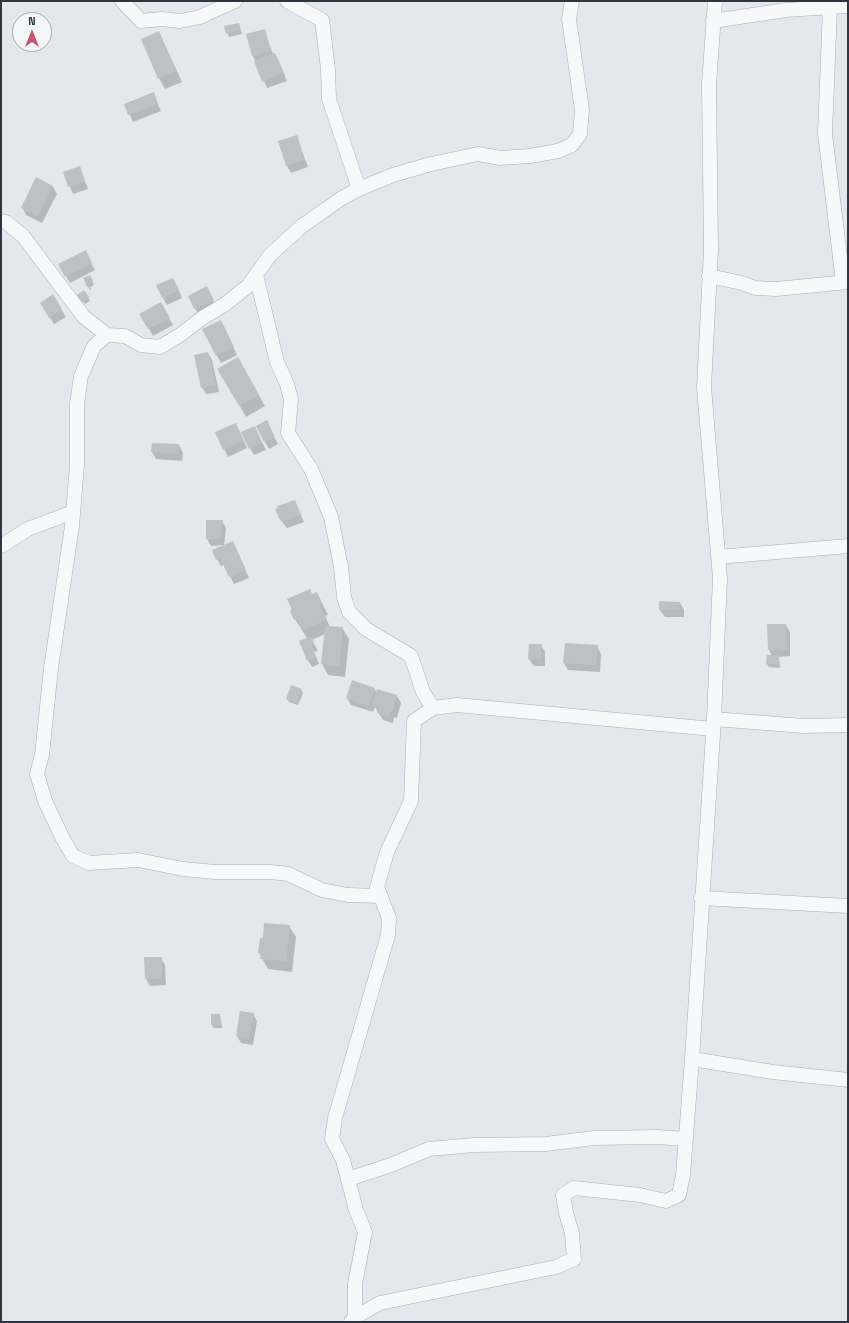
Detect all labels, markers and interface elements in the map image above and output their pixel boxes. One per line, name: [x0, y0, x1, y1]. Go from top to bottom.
north arrow: [12, 12, 52, 52]
text: N: [28, 14, 36, 28]

